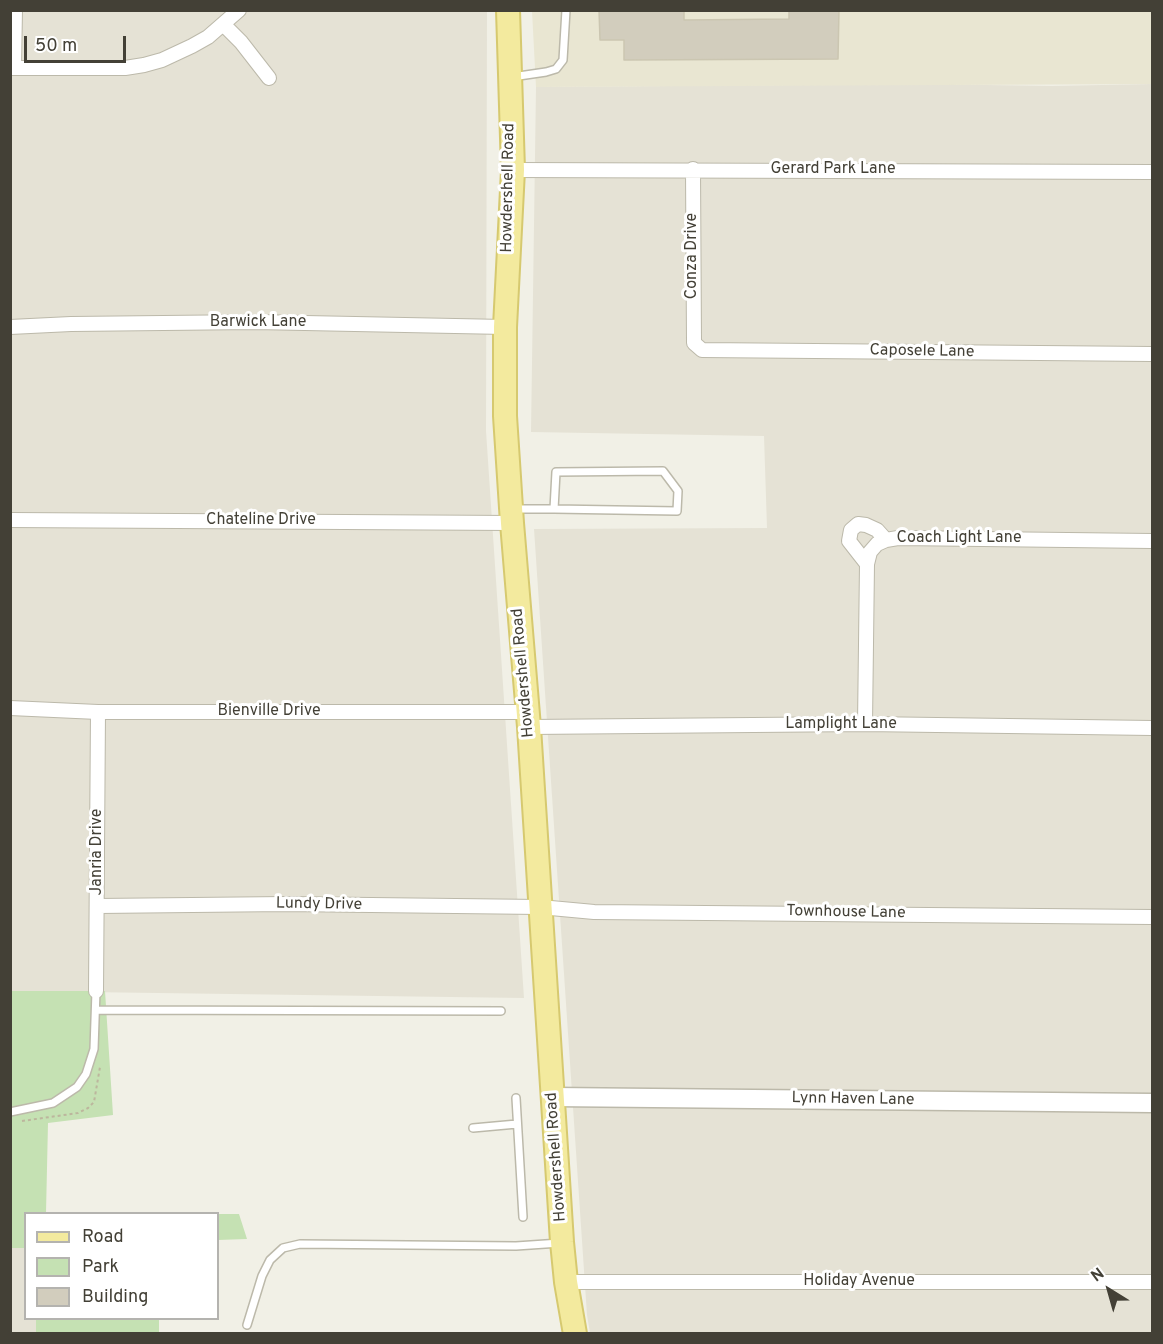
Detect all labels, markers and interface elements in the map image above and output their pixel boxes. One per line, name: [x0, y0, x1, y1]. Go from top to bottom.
scale bar: [27, 24, 129, 62]
text: 50 m: [35, 35, 77, 58]
street label: Howdershell Road: [498, 123, 520, 253]
street label: Gerard Park Lane: [770, 160, 896, 180]
street label: Conza Drive: [683, 213, 703, 299]
street label: Barwick Lane: [210, 313, 306, 333]
street label: Caposele Lane: [869, 341, 975, 363]
street label: Chateline Drive: [206, 511, 316, 531]
street label: Coach Light Lane: [896, 529, 1022, 549]
street label: Howdershell Road: [509, 608, 539, 738]
street label: Bienville Drive: [217, 702, 321, 722]
street label: Lamplight Lane: [785, 715, 897, 735]
street label: Janria Drive: [88, 809, 108, 895]
street label: Lundy Drive: [276, 895, 362, 915]
street label: Townhouse Lane: [786, 902, 906, 924]
street label: Lynn Haven Lane: [791, 1089, 915, 1111]
street label: Howdershell Road: [543, 1092, 571, 1222]
legend: [24, 1212, 219, 1320]
text: Road: [82, 1226, 124, 1249]
text: Park: [82, 1256, 119, 1279]
north arrow: [1079, 1260, 1139, 1320]
text: N: [1088, 1264, 1109, 1287]
street label: Holiday Avenue: [803, 1272, 915, 1292]
text: Building: [82, 1286, 148, 1309]

